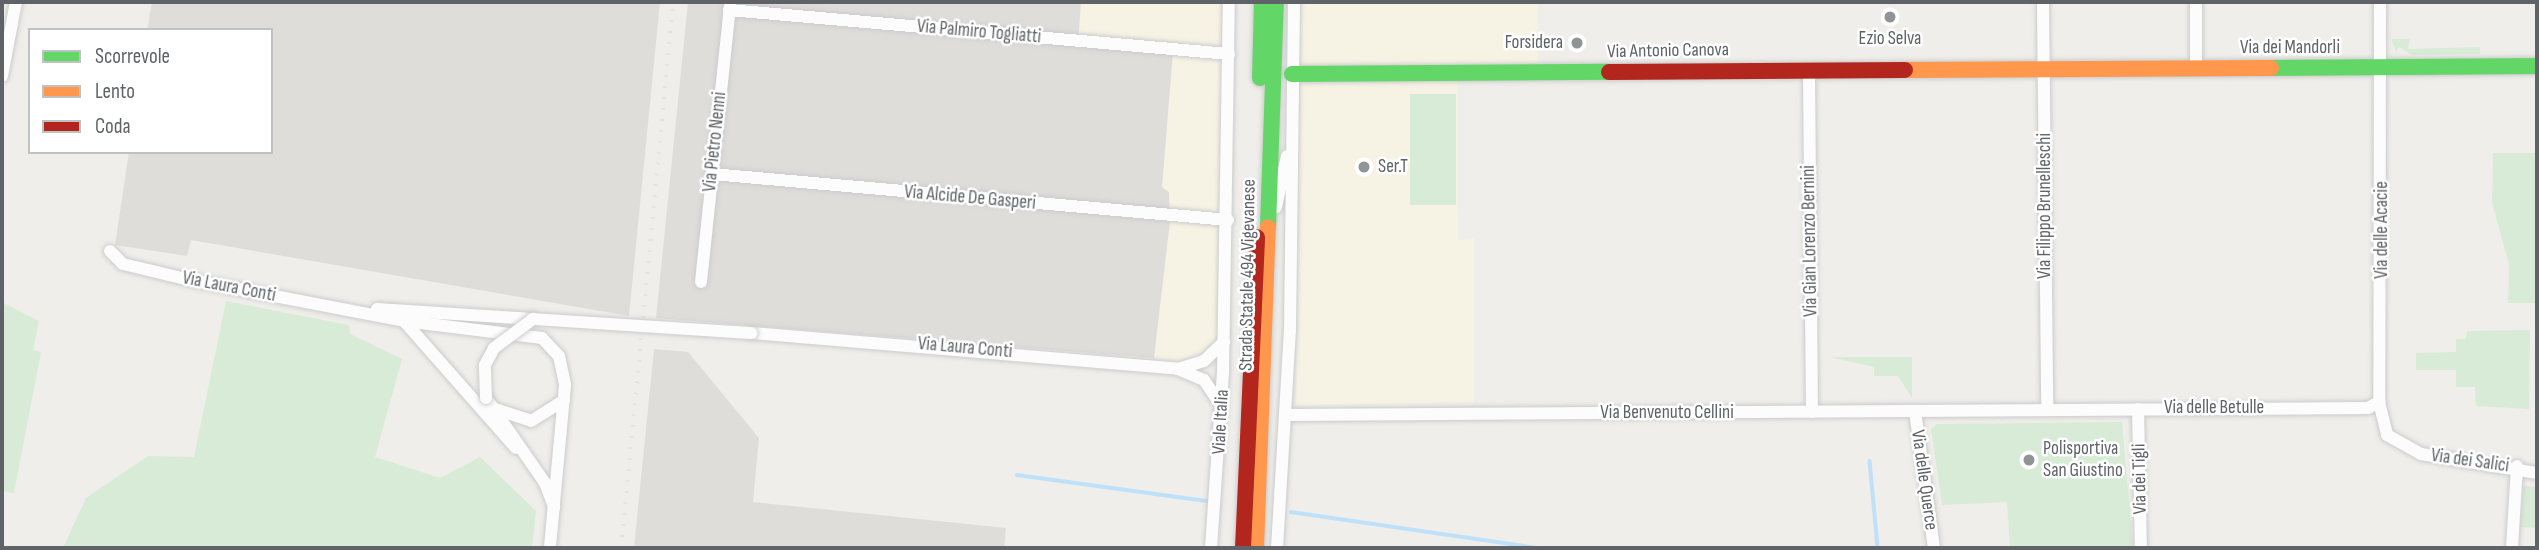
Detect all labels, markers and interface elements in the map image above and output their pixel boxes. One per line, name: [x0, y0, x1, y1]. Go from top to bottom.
marker: Ezio Selva: [1882, 9, 1898, 25]
street label: Via Palmiro Togliatti: [916, 15, 1042, 49]
legend: [28, 28, 273, 154]
place label: Ezio Selva: [1859, 28, 1921, 50]
place label: Forsidera: [1505, 32, 1563, 54]
marker: Forsidera: [1569, 35, 1585, 51]
street label: Via dei Mandorli: [2240, 37, 2340, 59]
street label: Via Antonio Canova: [1607, 39, 1729, 63]
text: Scorrevole: [95, 44, 170, 69]
text: Lento: [95, 79, 135, 104]
street label: Via Pietro Nenni: [698, 91, 732, 193]
text: Coda: [95, 114, 131, 139]
street label: Via Filippo Brunelleschi: [2034, 133, 2056, 279]
place label: Ser.T: [1378, 156, 1408, 178]
marker: Ser.T: [1356, 159, 1372, 175]
street label: Via Gian Lorenzo Bernini: [1797, 165, 1823, 317]
street label: Strada Statale 494 Vigevanese: [1235, 179, 1261, 371]
street label: Via Alcide De Gasperi: [903, 181, 1037, 215]
street label: Via delle Acacie: [2371, 181, 2393, 279]
street label: Via Laura Conti: [180, 267, 278, 307]
street label: Via Laura Conti: [917, 333, 1013, 363]
street label: Viale Italia: [1208, 389, 1234, 455]
street label: Via delle Betulle: [2164, 397, 2264, 419]
street label: Via Benvenuto Cellini: [1600, 402, 1734, 424]
street label: Via delle Querce: [1906, 428, 1942, 532]
place label: Polisportiva San Giustino: [2043, 438, 2123, 482]
street label: Via dei Tigli: [2128, 443, 2152, 515]
street label: Via dei Salici: [2430, 444, 2510, 478]
marker: Polisportiva San Giustino: [2021, 452, 2037, 468]

